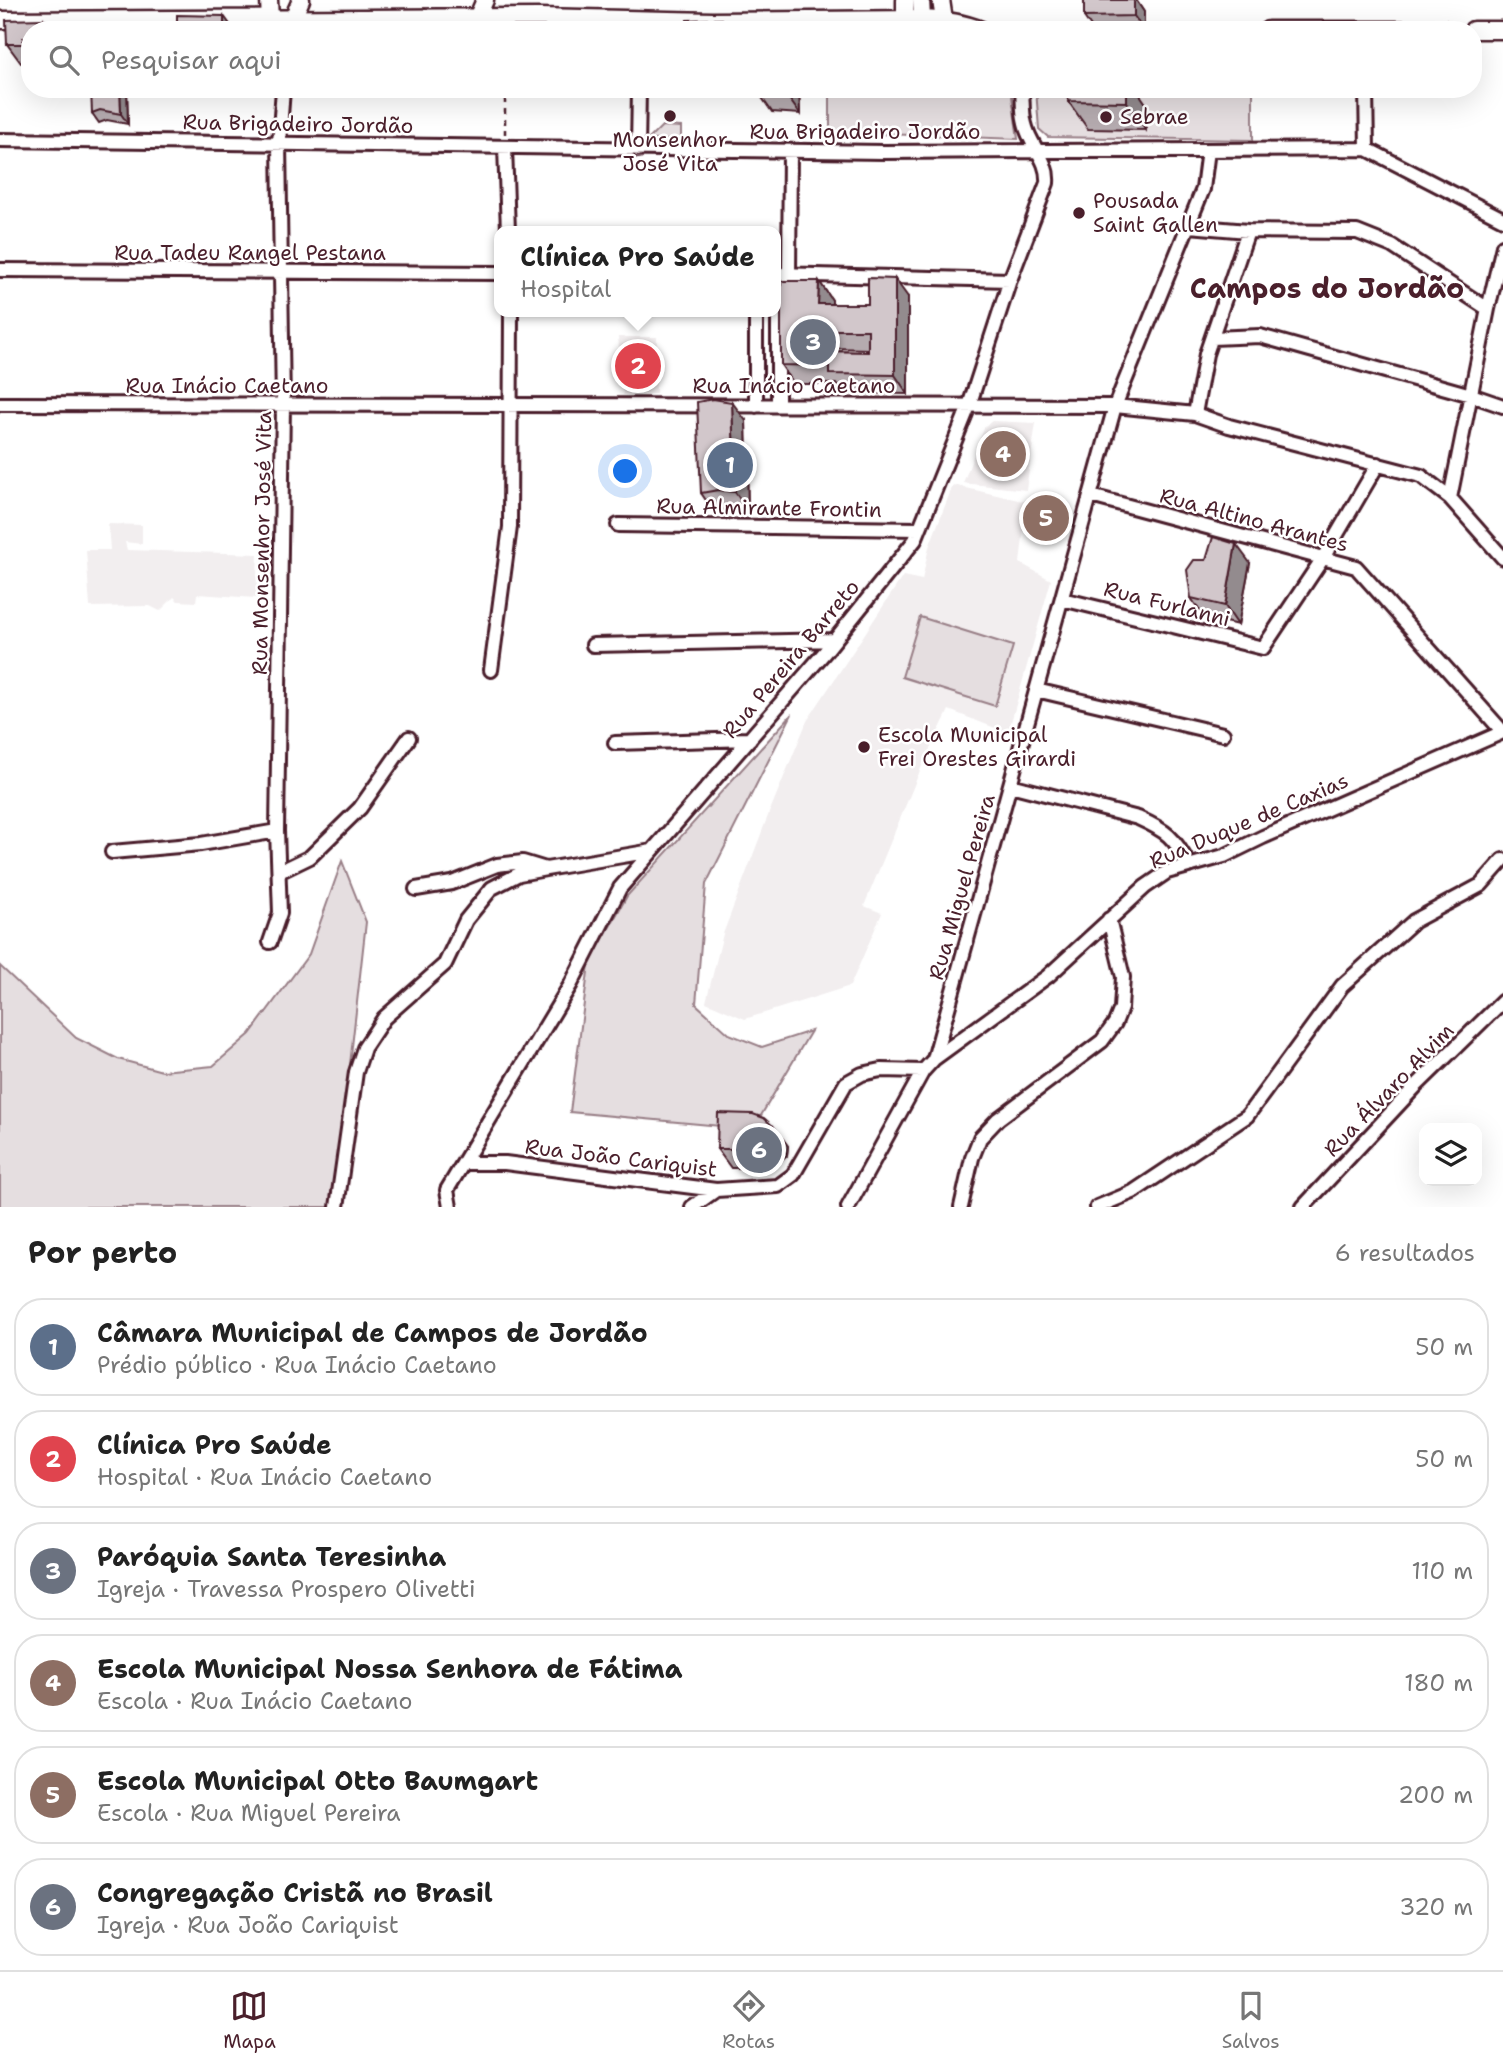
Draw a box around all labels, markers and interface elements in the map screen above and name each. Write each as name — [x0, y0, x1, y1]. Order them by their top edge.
search box — [21, 21, 1482, 98]
icon: search — [45, 41, 83, 79]
text: Pesquisar aqui — [101, 42, 282, 77]
place label: Sebrae — [1120, 103, 1189, 131]
street label: Rua Brigadeiro Jordão — [182, 108, 414, 140]
marker: Monsenhor José Vita — [662, 108, 678, 124]
marker: Sebrae — [1098, 109, 1114, 125]
street label: Rua Brigadeiro Jordão — [750, 118, 980, 146]
place label: Monsenhor José Vita — [612, 126, 728, 178]
place label: Pousada Saint Gallen — [1093, 187, 1218, 239]
marker: Pousada Saint Gallen — [1071, 205, 1087, 221]
popup — [494, 226, 781, 317]
street label: Rua Tadeu Rangel Pestana — [114, 239, 386, 267]
text: Clínica Pro Saúde — [520, 239, 755, 274]
district label: Campos do Jordão — [1190, 269, 1464, 307]
text: Hospital — [520, 274, 611, 304]
pin: 3 — [790, 316, 836, 368]
pin: 2 — [615, 340, 661, 392]
street label: Rua Inácio Caetano — [126, 372, 328, 400]
street label: Rua Inácio Caetano — [693, 372, 895, 400]
street label: Rua Monsenhor José Vita — [246, 411, 278, 675]
pin: 4 — [980, 428, 1026, 480]
pin: 1 — [707, 439, 753, 491]
your location — [608, 454, 642, 488]
street label: Rua Altino Arantes — [1157, 481, 1351, 559]
street label: Rua Almirante Frontin — [656, 492, 882, 524]
pin: 5 — [1023, 492, 1069, 544]
street label: Rua Pereira Barreto — [716, 574, 866, 744]
street label: Rua Furlanni — [1101, 575, 1233, 633]
place label: Escola Municipal Frei Orestes Girardi — [878, 721, 1076, 773]
marker: Escola Municipal Frei Orestes Girardi — [856, 739, 872, 755]
street label: Rua Duque de Caxias — [1145, 766, 1353, 876]
street label: Rua Miguel Pereira — [922, 791, 1002, 983]
street label: Rua Álvaro Alvim — [1317, 1016, 1460, 1163]
map controls — [1419, 1123, 1482, 1186]
button: layers — [1419, 1123, 1482, 1186]
pin: 6 — [736, 1124, 782, 1176]
street label: Rua João Cariquist — [523, 1132, 719, 1184]
text: Por perto — [28, 1232, 177, 1273]
text: 6 resultados — [1335, 1238, 1475, 1268]
text: Câmara Municipal de Campos de Jordão — [97, 1315, 648, 1350]
text: 1 — [48, 1332, 58, 1362]
text: 50 m — [1415, 1332, 1473, 1362]
text: Prédio público · Rua Inácio Caetano — [97, 1350, 497, 1380]
text: Clínica Pro Saúde — [97, 1427, 332, 1462]
text: 2 — [45, 1444, 61, 1474]
text: 50 m — [1415, 1444, 1473, 1474]
text: Hospital · Rua Inácio Caetano — [97, 1462, 432, 1492]
text: Paróquia Santa Teresinha — [97, 1539, 446, 1574]
text: 3 — [45, 1556, 61, 1586]
text: 110 m — [1411, 1556, 1473, 1586]
text: Igreja · Travessa Prospero Olivetti — [97, 1574, 475, 1604]
text: Escola Municipal Nossa Senhora de Fátima — [97, 1651, 683, 1686]
text: 4 — [45, 1668, 61, 1698]
text: 180 m — [1404, 1668, 1473, 1698]
text: Escola · Rua Inácio Caetano — [97, 1686, 412, 1716]
text: Escola Municipal Otto Baumgart — [97, 1763, 538, 1798]
text: 5 — [46, 1780, 60, 1810]
text: 200 m — [1398, 1780, 1473, 1810]
text: Escola · Rua Miguel Pereira — [97, 1798, 401, 1828]
text: Congregação Cristã no Brasil — [97, 1875, 493, 1910]
text: 6 — [45, 1892, 61, 1922]
text: 320 m — [1399, 1892, 1473, 1922]
text: Igreja · Rua João Cariquist — [97, 1910, 399, 1940]
tab: Mapa — [223, 1987, 276, 2054]
tab: Rotas — [722, 1987, 775, 2054]
tab: Salvos — [1222, 1987, 1280, 2054]

